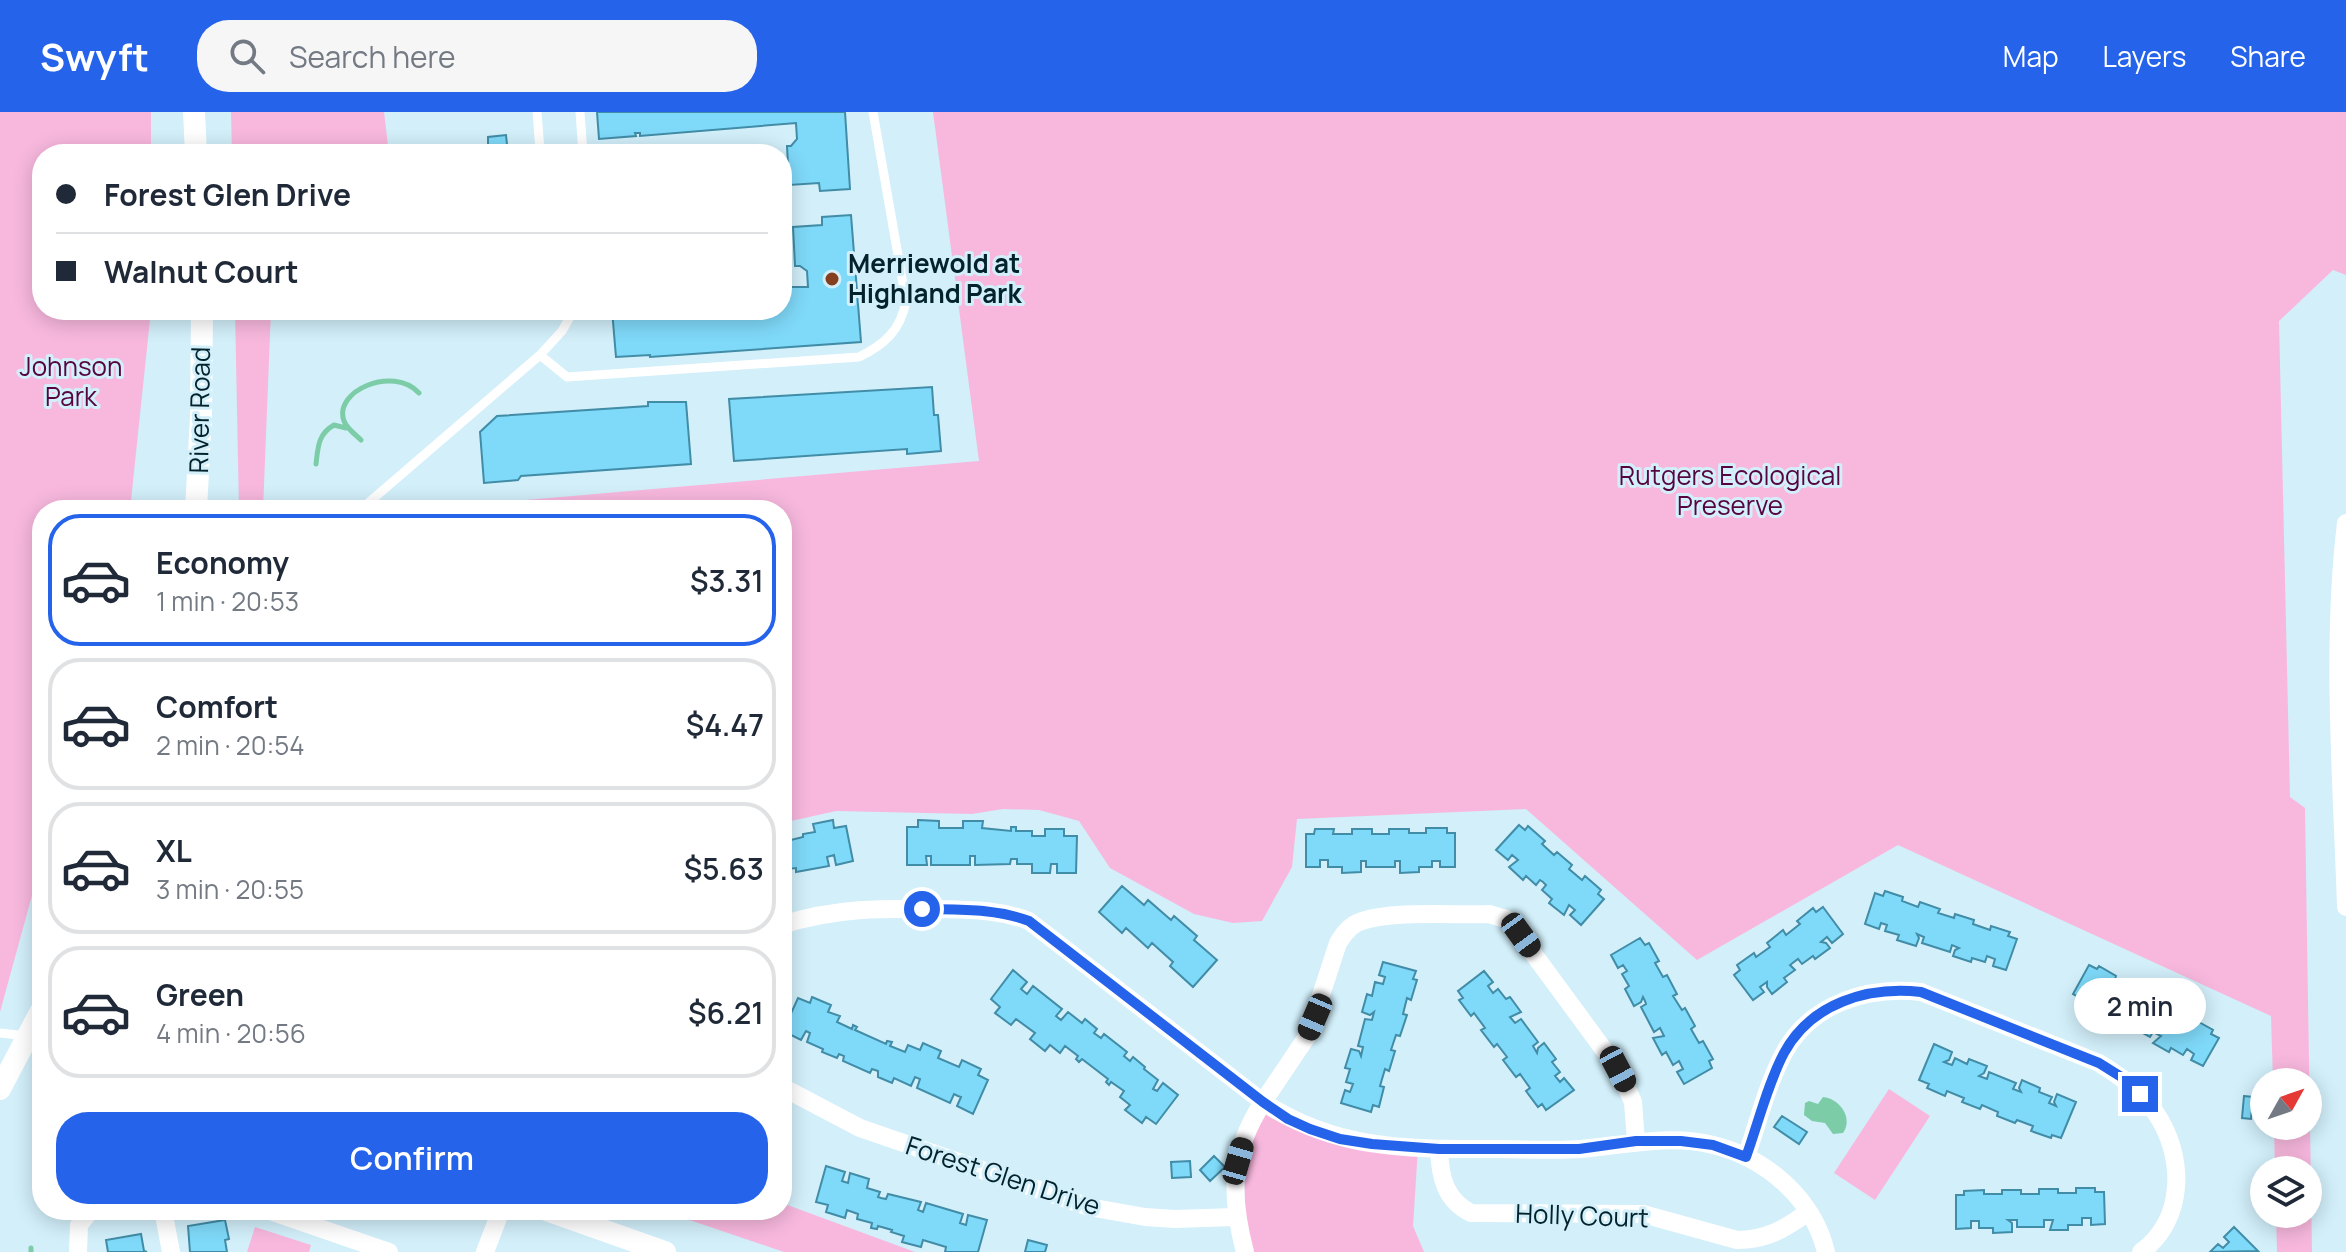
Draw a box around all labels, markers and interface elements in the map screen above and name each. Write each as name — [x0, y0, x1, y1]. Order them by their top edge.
search box — [197, 20, 757, 92]
text: Swyft — [40, 30, 149, 82]
icon: search — [225, 34, 269, 78]
text: Search here — [289, 36, 456, 77]
text: Map — [2003, 37, 2059, 75]
text: Layers — [2103, 37, 2186, 75]
text: Share — [2230, 37, 2306, 75]
text: Forest Glen Drive — [104, 174, 351, 215]
place label: Merriewold at Highland Park — [848, 245, 1022, 311]
text: Walnut Court — [104, 251, 299, 292]
marker: Merriewold at Highland Park — [823, 270, 841, 288]
street label: River Road — [180, 346, 218, 474]
park label: Johnson Park — [20, 348, 122, 414]
park label: Rutgers Ecological Preserve — [1619, 457, 1841, 523]
text: Economy — [156, 542, 289, 583]
icon: car — [60, 544, 132, 616]
text: $3.31 — [690, 560, 764, 601]
text: 1 min · 20:53 — [156, 583, 299, 619]
text: Comfort — [156, 686, 278, 727]
icon: car — [60, 688, 132, 760]
text: $4.47 — [686, 704, 764, 745]
text: 2 min · 20:54 — [156, 727, 305, 763]
text: XL — [156, 830, 192, 871]
icon: car — [60, 832, 132, 904]
text: $5.63 — [684, 848, 764, 889]
text: 3 min · 20:55 — [156, 871, 304, 907]
route start — [904, 891, 940, 927]
car — [1497, 909, 1545, 961]
text: Green — [156, 974, 244, 1015]
icon: car — [60, 976, 132, 1048]
callout: 2 min — [2074, 978, 2206, 1034]
text: 2 min — [2107, 988, 2173, 1024]
car — [1295, 990, 1335, 1044]
text: $6.21 — [688, 992, 764, 1033]
text: 4 min · 20:56 — [156, 1015, 306, 1051]
car — [1596, 1042, 1640, 1096]
north arrow — [2250, 1068, 2322, 1140]
map controls — [2250, 1068, 2322, 1228]
route end — [2122, 1076, 2158, 1112]
button: Confirm — [56, 1112, 768, 1204]
street label: Forest Glen Drive — [902, 1127, 1105, 1223]
car — [1220, 1135, 1256, 1187]
button: layers — [2250, 1156, 2322, 1228]
street label: Holly Court — [1515, 1195, 1649, 1235]

